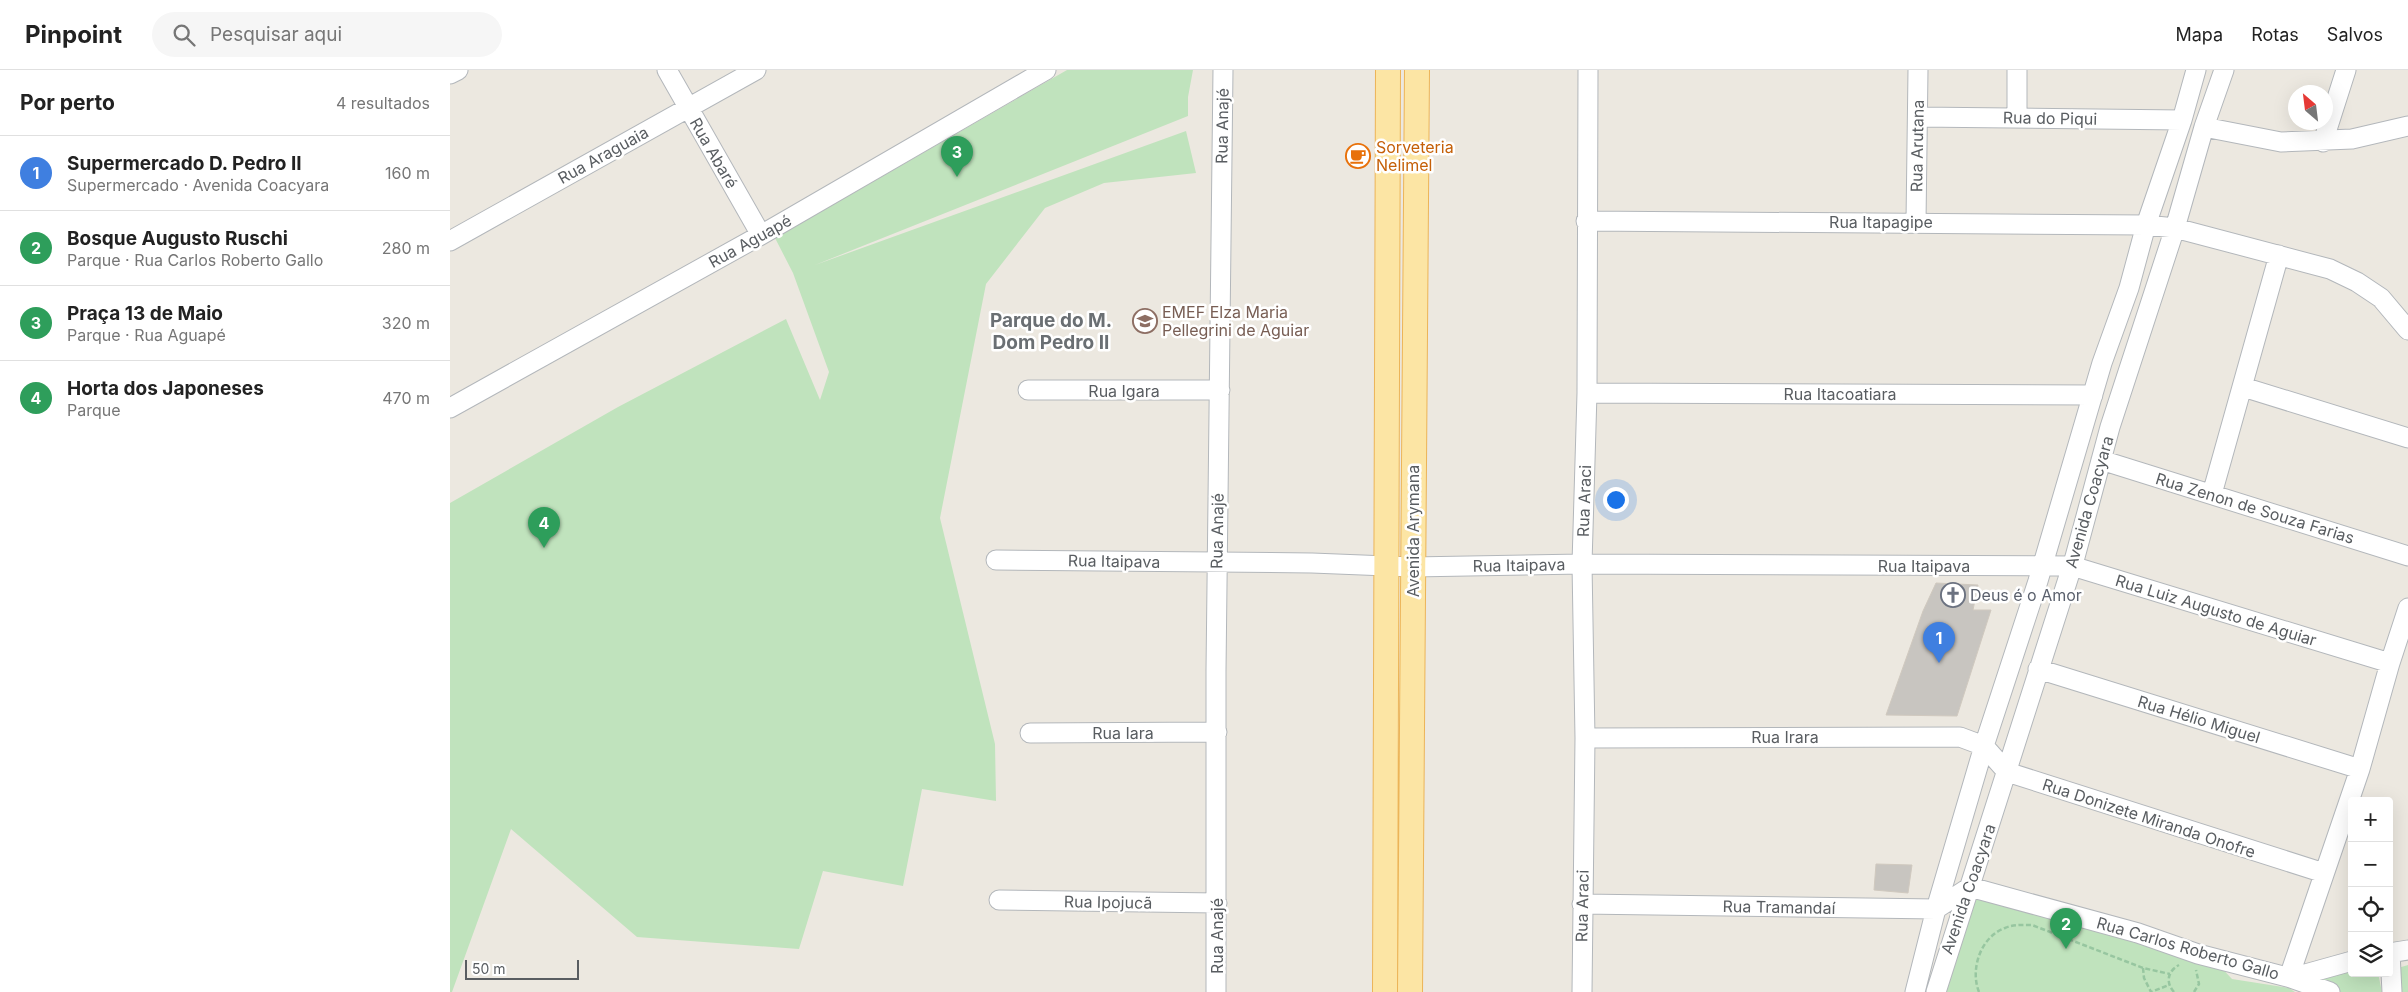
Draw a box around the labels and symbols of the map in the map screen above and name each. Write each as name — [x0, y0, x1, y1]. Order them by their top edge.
north arrow — [2288, 85, 2333, 130]
street label: Rua Anajé — [1211, 88, 1233, 164]
street label: Rua Arutana — [1906, 100, 1928, 192]
street label: Rua do Piqui — [2003, 107, 2097, 129]
street label: Rua Abaré — [686, 114, 742, 192]
street label: Rua Araguaia — [554, 122, 652, 188]
pin: 3 — [941, 136, 973, 177]
place label: Sorveteria Nelimel — [1376, 137, 1454, 175]
cafe icon: Sorveteria Nelimel — [1345, 143, 1371, 169]
street label: Rua Aguapé — [705, 210, 795, 272]
street label: Rua Itapagipe — [1829, 212, 1933, 232]
place label: EMEF Elza Maria Pellegrini de Aguiar — [1162, 302, 1309, 340]
school or university icon: EMEF Elza Maria Pellegrini de Aguiar — [1132, 308, 1158, 334]
district label: Parque do M. Dom Pedro II — [990, 309, 1112, 354]
street label: Rua Igara — [1088, 381, 1160, 401]
street label: Rua Itacoatiara — [1783, 384, 1897, 404]
street label: Avenida Coacyara — [2061, 434, 2117, 570]
street label: Avenida Arymana — [1403, 465, 1423, 597]
street label: Rua Araci — [1573, 465, 1595, 537]
street label: Rua Zenon de Souza Farias — [2153, 468, 2357, 548]
your location — [1603, 487, 1629, 513]
street label: Rua Anajé — [1206, 493, 1228, 569]
pin: 4 — [528, 507, 560, 548]
street label: Rua Itaipava — [1068, 550, 1160, 572]
street label: Rua Itaipava — [1473, 554, 1565, 576]
street label: Rua Itaipava — [1878, 556, 1970, 576]
street label: Rua Luiz Augusto de Aguiar — [2113, 570, 2319, 650]
church icon: Deus é o Amor — [1940, 582, 1966, 608]
place label: Deus é o Amor — [1970, 585, 2082, 605]
pin: 1 — [1923, 622, 1955, 663]
street label: Rua Hélio Miguel — [2135, 691, 2263, 747]
street label: Rua Iara — [1092, 723, 1154, 743]
street label: Rua Irara — [1751, 727, 1819, 747]
street label: Rua Donizete Miranda Onofre — [2040, 774, 2258, 862]
street label: Avenida Coacyara — [1936, 821, 2000, 957]
street label: Rua Araci — [1571, 870, 1593, 942]
street label: Rua Ipojucã — [1064, 891, 1152, 913]
street label: Rua Tramandaí — [1722, 896, 1836, 918]
street label: Rua Anajé — [1207, 898, 1227, 974]
pin: 2 — [2050, 908, 2082, 949]
street label: Rua Carlos Roberto Gallo — [2094, 912, 2282, 984]
scale bar — [465, 957, 579, 980]

